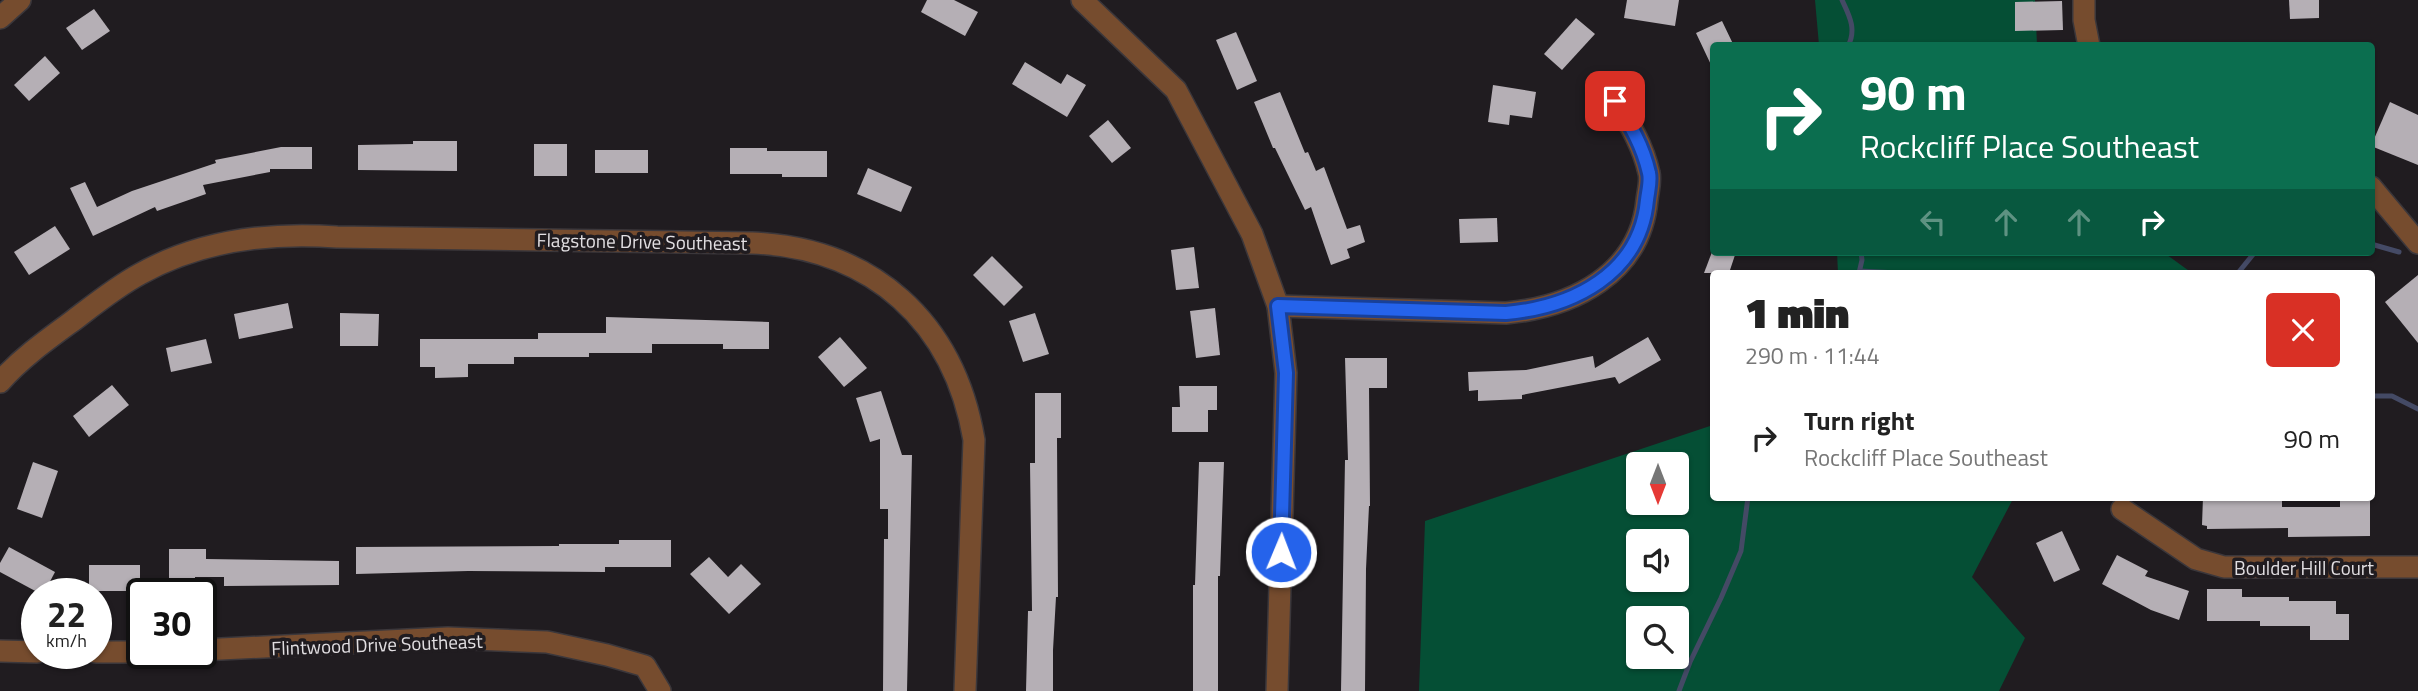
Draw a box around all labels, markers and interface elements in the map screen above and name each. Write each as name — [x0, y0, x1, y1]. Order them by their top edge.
text: 90 m — [1860, 54, 1967, 129]
icon: right — [1745, 70, 1836, 161]
pin — [1585, 71, 1645, 131]
icon: arrive — [1596, 82, 1634, 120]
text: Rockcliff Place Southeast — [1860, 122, 2199, 170]
icon: left — [1914, 203, 1952, 241]
icon: ahead — [1987, 203, 2025, 241]
icon: ahead — [2060, 203, 2098, 241]
icon: right — [2133, 203, 2171, 241]
street label: Flagstone Drive Southeast — [536, 225, 748, 257]
text: 1 min — [1745, 280, 1849, 344]
button: close — [2266, 293, 2340, 367]
text: 290 m · 11:44 — [1745, 338, 1880, 373]
text: Turn right — [1804, 401, 1915, 440]
icon: right — [1745, 419, 1783, 457]
text: 90 m — [2283, 419, 2340, 458]
text: Rockcliff Place Southeast — [1804, 440, 2048, 475]
north arrow — [1626, 452, 1689, 514]
map controls — [1626, 452, 1689, 669]
position arrow — [1244, 515, 1318, 589]
button: sound — [1626, 529, 1689, 592]
street label: Boulder Hill Court — [2234, 553, 2374, 582]
speed limit sign: 30 — [126, 578, 217, 669]
text: 22 — [47, 587, 86, 641]
button: search — [1626, 606, 1689, 669]
street label: Flintwood Drive Southeast — [271, 626, 484, 662]
text: km/h — [46, 627, 87, 654]

